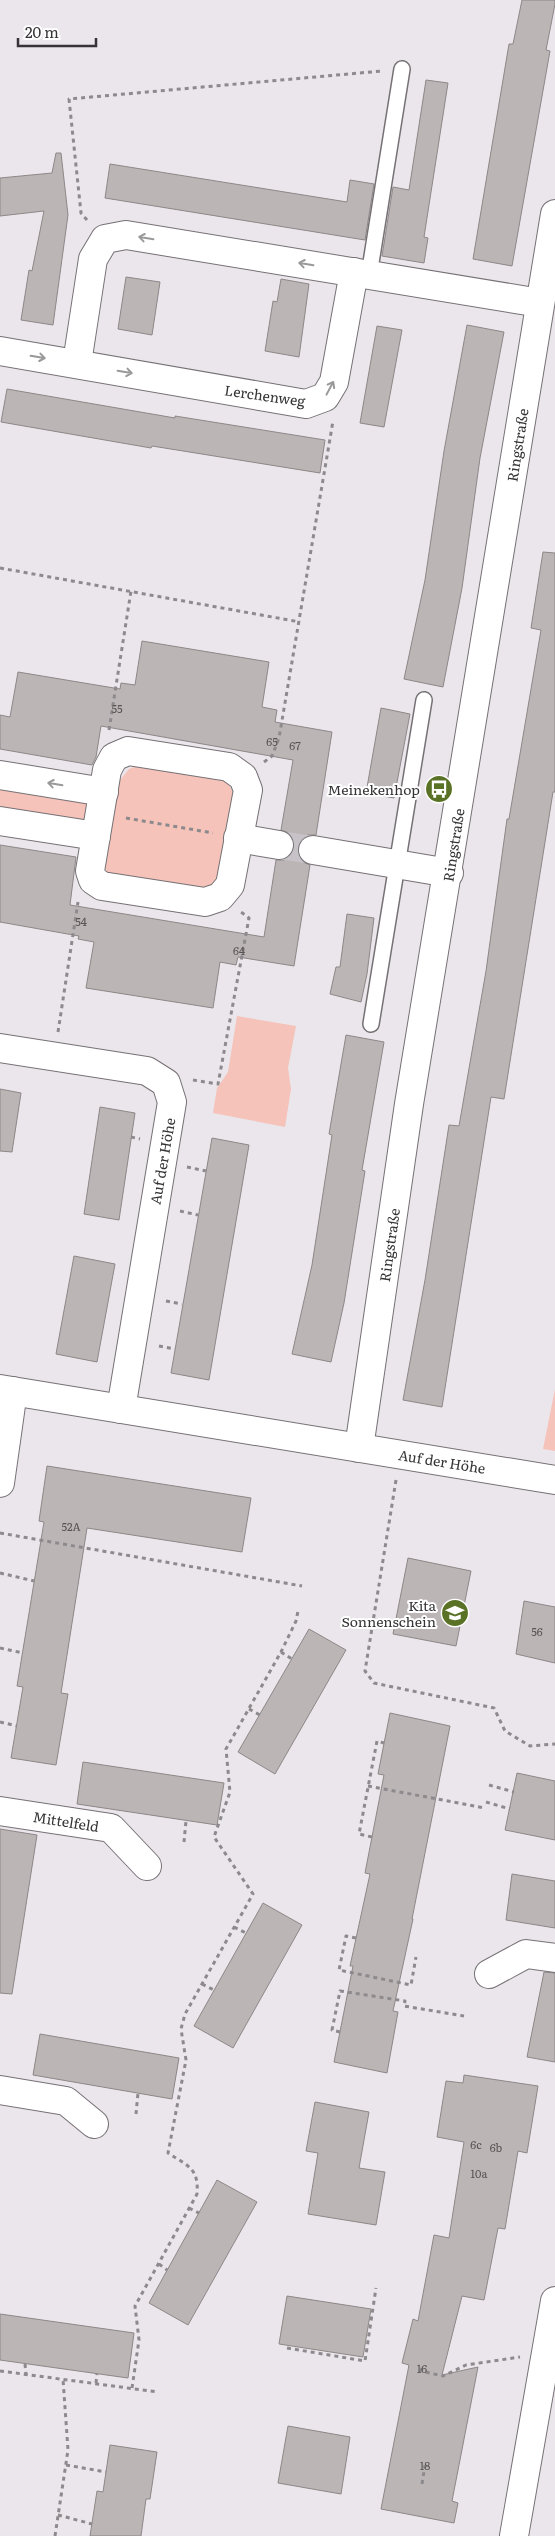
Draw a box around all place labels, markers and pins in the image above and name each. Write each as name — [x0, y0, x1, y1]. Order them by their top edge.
bus stop icon: Meinekenhop — [424, 774, 454, 804]
place label: Meinekenhop — [327, 779, 420, 799]
place label: Kita Sonnenschein — [341, 1595, 436, 1631]
school or university icon: Kita Sonnenschein — [440, 1598, 470, 1628]

